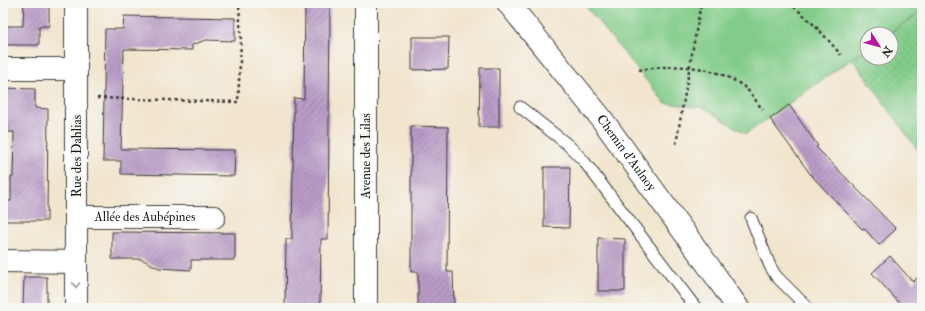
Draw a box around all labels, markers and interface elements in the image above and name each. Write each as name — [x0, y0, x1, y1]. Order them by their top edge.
north arrow — [859, 26, 899, 66]
text: N — [878, 43, 895, 60]
street label: Chemin d'Aulnoy — [593, 111, 660, 195]
street label: Avenue des Lilas — [358, 113, 374, 200]
street label: Rue des Dahlias — [69, 114, 85, 197]
street label: Allée des Aubépines — [94, 209, 196, 226]
one-way arrow — [72, 282, 80, 288]

